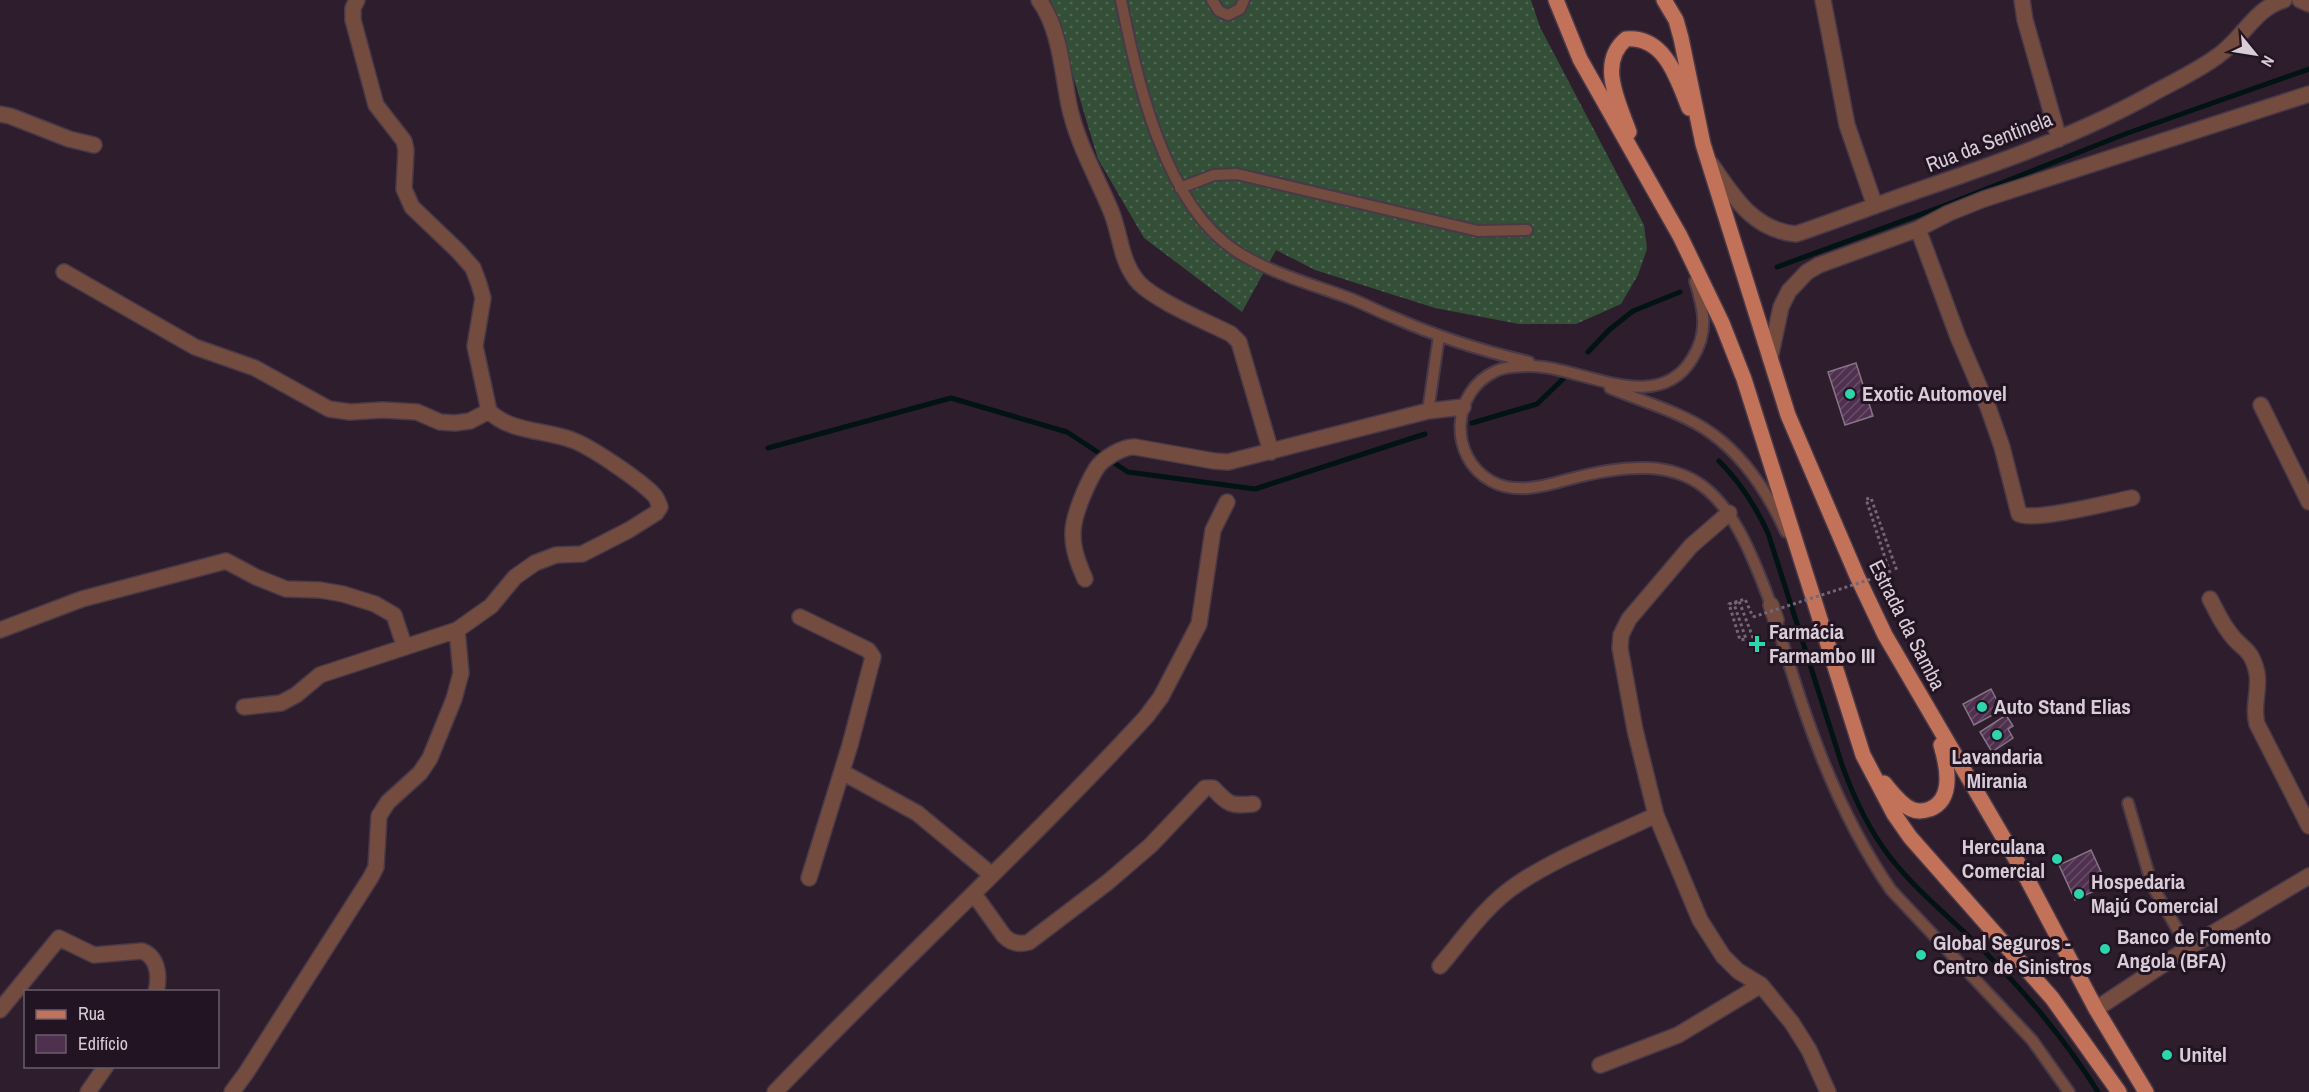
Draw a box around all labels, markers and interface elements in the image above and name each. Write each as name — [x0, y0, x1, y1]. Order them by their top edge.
north arrow — [2225, 24, 2285, 84]
text: N — [2256, 52, 2280, 71]
street label: Rua da Sentinela — [1922, 104, 2057, 179]
place label: Exotic Automovel — [1862, 379, 2007, 408]
marker: Exotic Automovel — [1843, 387, 1857, 401]
street label: Estrada da Samba — [1862, 555, 1953, 695]
place label: Farmácia Farmambo III — [1769, 617, 1875, 670]
marker: Farmácia Farmambo III — [1750, 637, 1764, 651]
place label: Auto Stand Elias — [1994, 692, 2131, 721]
marker: Auto Stand Elias — [1975, 700, 1989, 714]
marker: Lavandaria Mirania — [1990, 728, 2004, 742]
place label: Lavandaria Mirania — [1952, 742, 2043, 795]
place label: Herculana Comercial — [1962, 832, 2045, 885]
marker: Herculana Comercial — [2050, 852, 2064, 866]
place label: Hospedaria Majú Comercial — [2091, 867, 2218, 920]
marker: Hospedaria Majú Comercial — [2072, 887, 2086, 901]
place label: Banco de Fomento Angola (BFA) — [2117, 922, 2271, 975]
place label: Global Seguros - Centro de Sinistros — [1933, 928, 2092, 981]
marker: Banco de Fomento Angola (BFA) — [2098, 942, 2112, 956]
marker: Global Seguros - Centro de Sinistros — [1914, 948, 1928, 962]
legend — [24, 990, 219, 1068]
text: Rua — [78, 1001, 105, 1026]
text: Edifício — [78, 1031, 128, 1056]
place label: Unitel — [2179, 1040, 2227, 1069]
marker: Unitel — [2160, 1048, 2174, 1062]

